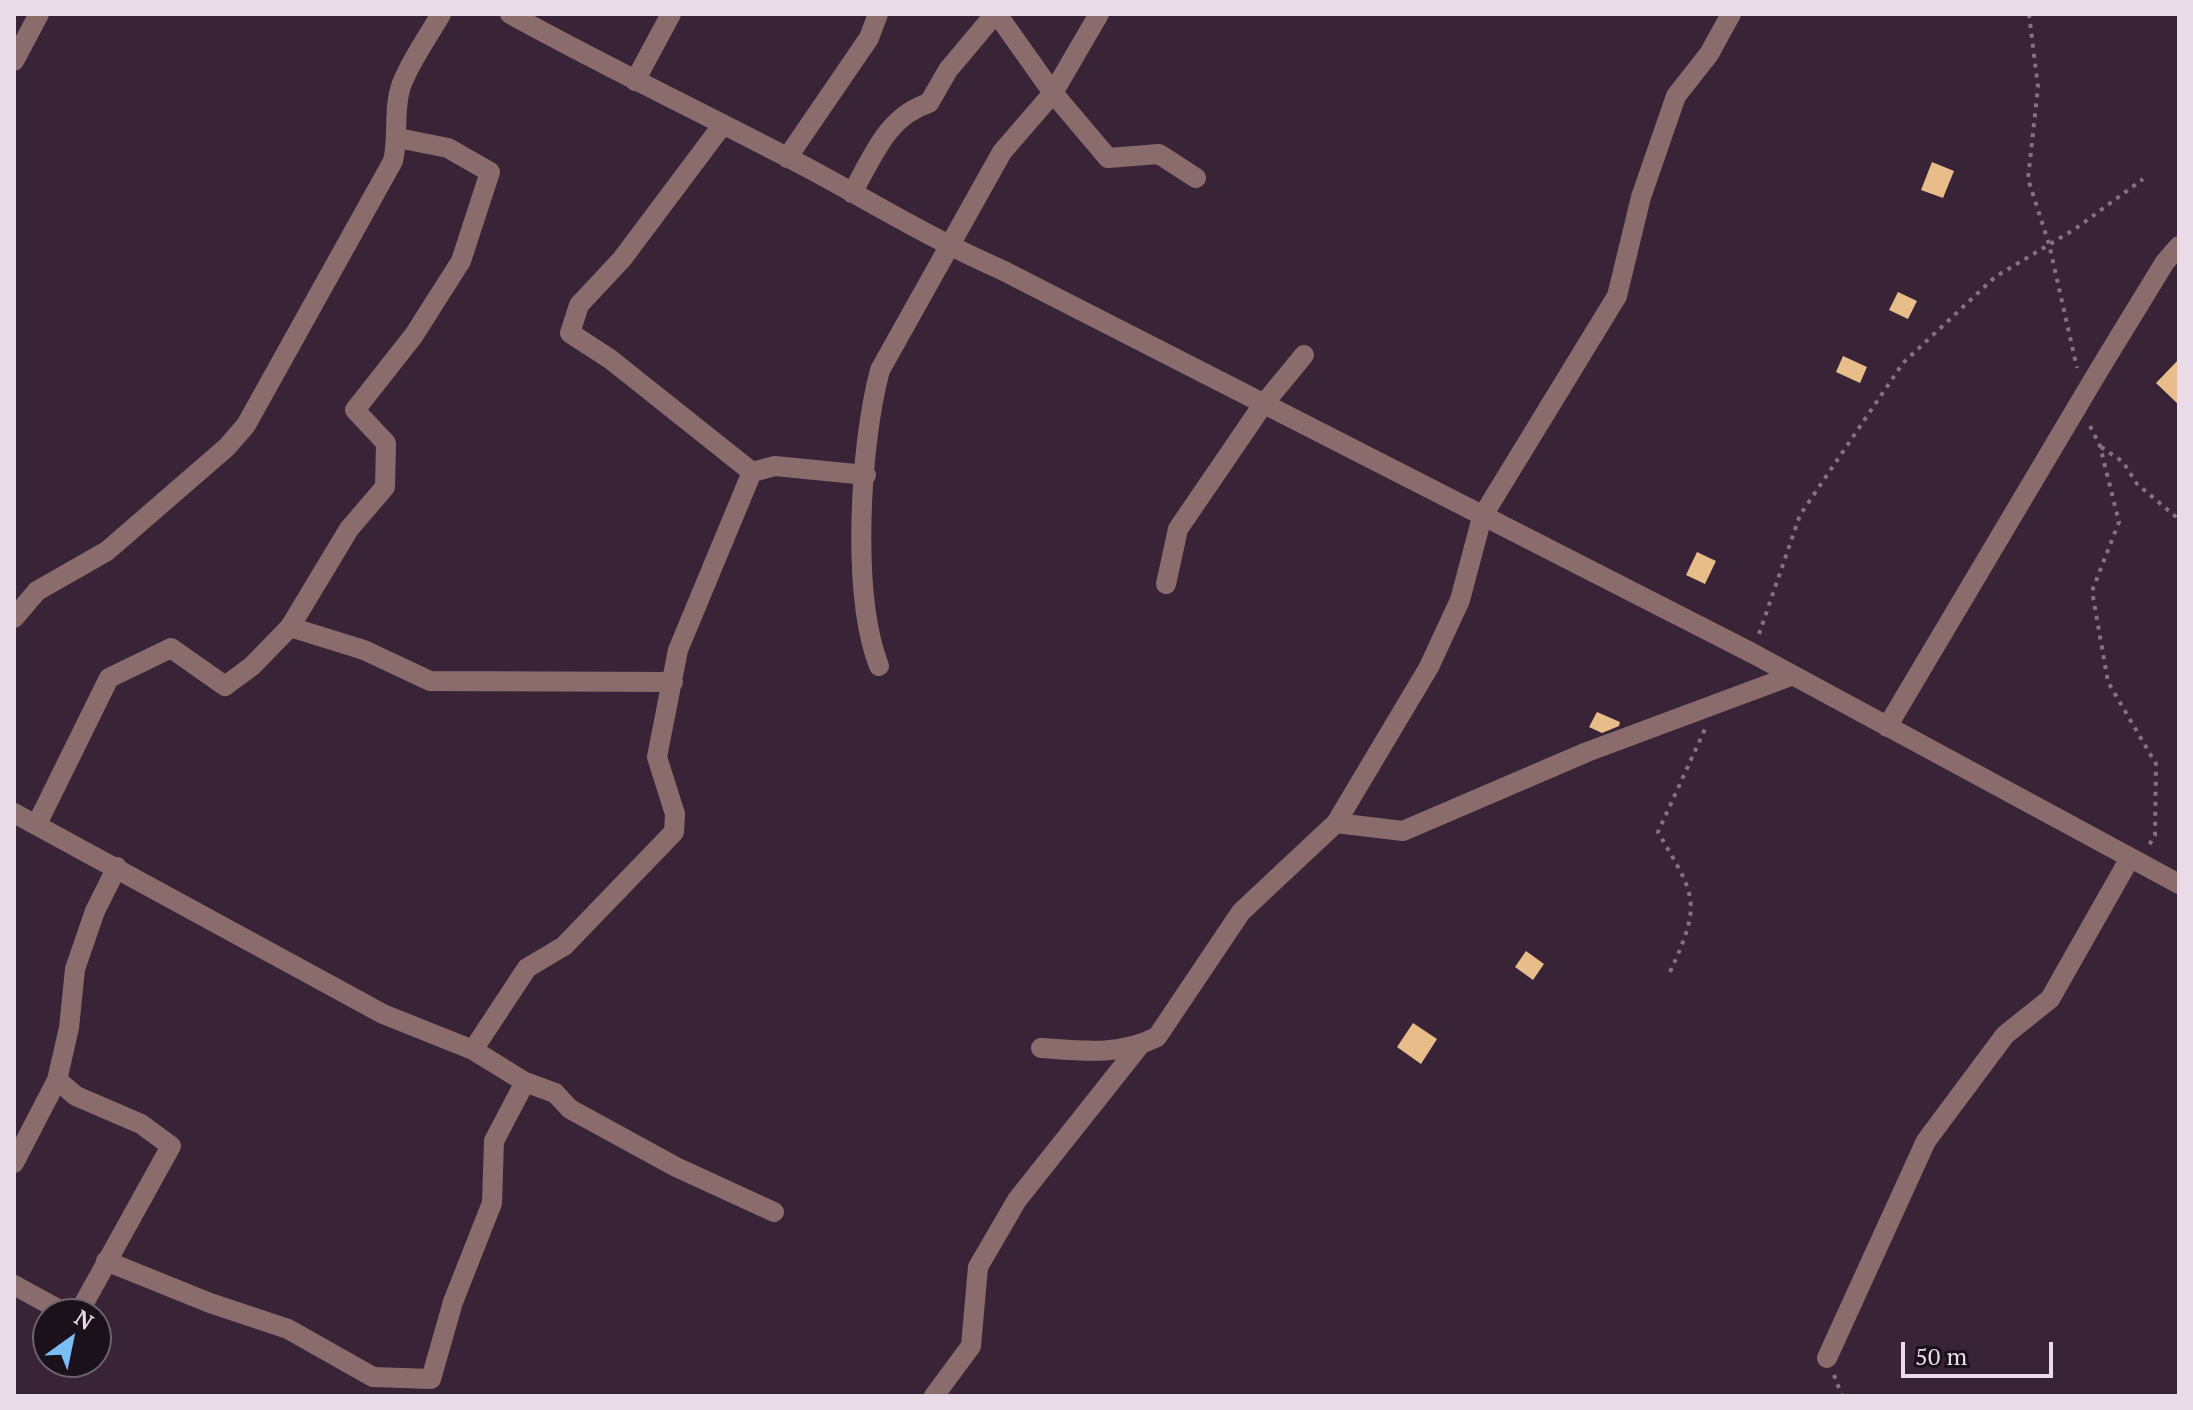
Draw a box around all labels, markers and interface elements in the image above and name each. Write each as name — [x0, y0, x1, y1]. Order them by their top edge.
north arrow — [32, 1298, 112, 1378]
text: N — [69, 1302, 99, 1336]
scale bar — [1905, 1326, 2057, 1376]
text: 50 m — [1915, 1340, 1967, 1372]

